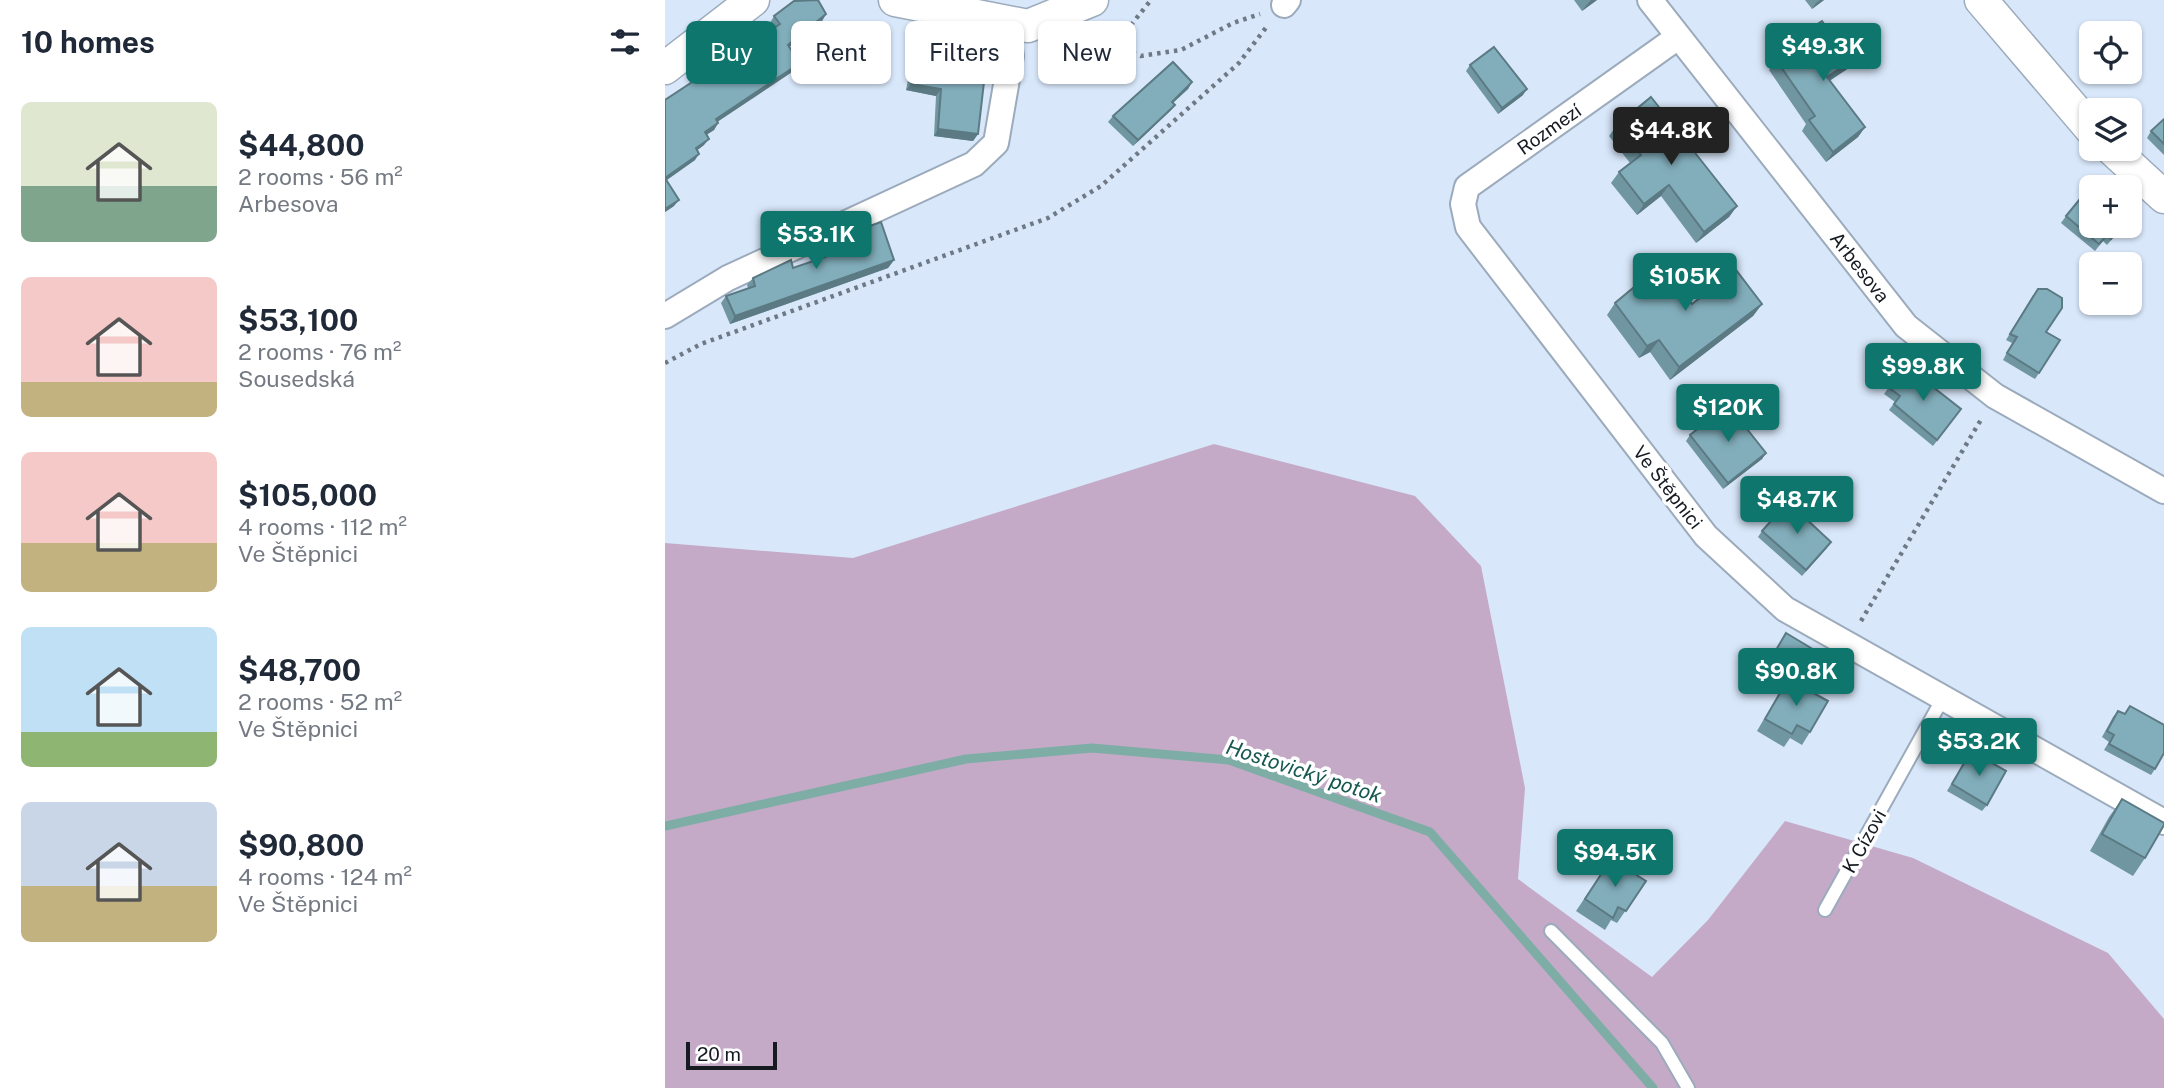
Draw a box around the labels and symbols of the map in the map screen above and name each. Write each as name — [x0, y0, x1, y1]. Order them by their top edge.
pin: $49.3K — [1766, 24, 1880, 83]
street label: Rozmezí — [1513, 99, 1585, 159]
pin: $44.8K — [1614, 108, 1728, 167]
pin: $53.1K — [759, 212, 873, 271]
street label: Arbesova — [1826, 228, 1894, 306]
pin: $105K — [1636, 254, 1734, 313]
pin: $99.8K — [1866, 344, 1980, 403]
pin: $120K — [1679, 384, 1777, 444]
street label: Ve Štěpnici — [1629, 441, 1707, 533]
pin: $48.7K — [1740, 476, 1854, 536]
pin: $90.8K — [1739, 648, 1853, 708]
pin: $53.2K — [1922, 718, 2036, 778]
water label: Hostovický potok — [1223, 734, 1386, 808]
street label: K Cízovi — [1838, 805, 1890, 877]
pin: $94.5K — [1558, 830, 1672, 889]
scale bar — [686, 1039, 777, 1071]

